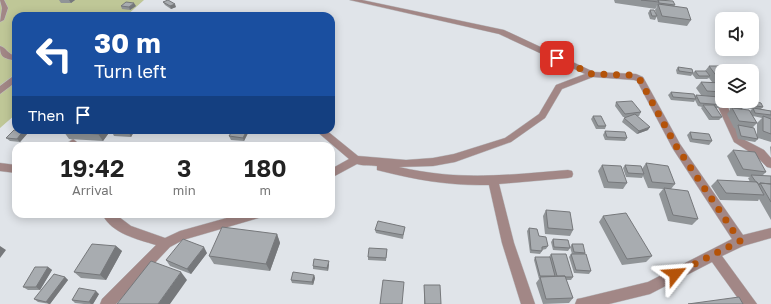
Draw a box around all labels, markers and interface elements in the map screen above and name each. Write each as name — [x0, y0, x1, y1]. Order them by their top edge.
map controls — [715, 12, 759, 108]
button: sound — [715, 12, 759, 56]
text: 30 m — [94, 26, 161, 59]
icon: left — [28, 28, 80, 80]
pin — [540, 41, 574, 75]
icon: arrive — [546, 47, 568, 69]
text: Turn left — [94, 60, 167, 82]
button: layers — [715, 64, 759, 108]
icon: arrive — [72, 104, 94, 126]
text: Then — [28, 106, 64, 124]
text: 19:42 — [60, 153, 124, 182]
text: 3 — [177, 153, 191, 182]
text: 180 — [244, 153, 287, 182]
text: Arrival — [72, 182, 113, 198]
text: min — [173, 182, 196, 198]
text: m — [260, 182, 271, 198]
position arrow — [654, 253, 696, 295]

